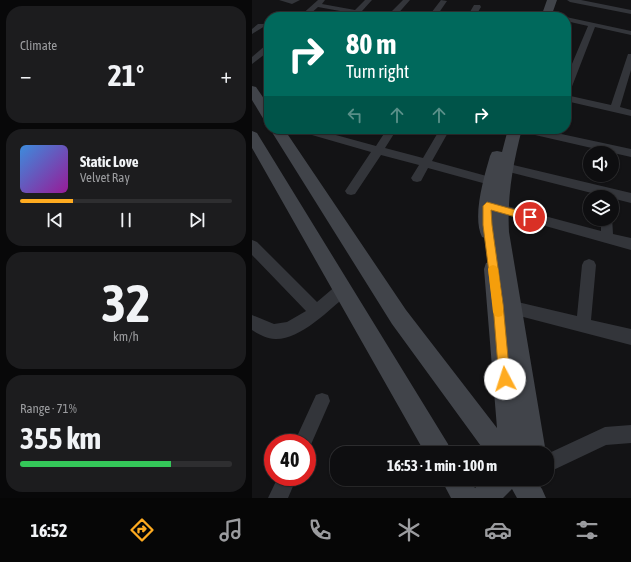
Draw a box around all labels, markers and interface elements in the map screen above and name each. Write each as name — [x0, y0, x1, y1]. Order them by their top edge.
icon: right — [280, 28, 332, 80]
text: 80 m — [346, 28, 396, 60]
text: Climate — [20, 38, 57, 53]
text: 21° — [108, 58, 144, 92]
text: Turn right — [346, 61, 409, 82]
text: − — [20, 62, 31, 88]
text: + — [221, 62, 232, 88]
icon: left — [344, 104, 366, 126]
icon: ahead — [386, 104, 408, 126]
icon: ahead — [428, 104, 450, 126]
icon: right — [470, 104, 492, 126]
map controls — [583, 146, 619, 226]
button: sound — [583, 146, 619, 182]
text: Static Love — [80, 153, 139, 170]
text: Velvet Ray — [80, 170, 130, 185]
button: layers — [583, 190, 619, 226]
pin — [513, 200, 547, 234]
icon: arrive — [519, 206, 541, 228]
icon: previous — [44, 209, 66, 231]
icon: pause — [115, 209, 137, 231]
icon: next — [186, 209, 208, 231]
text: 32 — [102, 273, 150, 333]
text: km/h — [113, 329, 139, 344]
position arrow — [484, 358, 526, 400]
text: Range · 71% — [20, 401, 77, 416]
text: 355 km — [20, 421, 101, 455]
speed limit sign: 40 — [264, 434, 316, 486]
text: 16:53 · 1 min · 100 m — [387, 457, 497, 474]
icon: directions — [128, 516, 156, 544]
icon: music — [217, 516, 245, 544]
icon: phone — [306, 516, 334, 544]
icon: climate — [395, 516, 423, 544]
icon: car — [484, 516, 512, 544]
icon: filters — [573, 516, 601, 544]
text: 16:52 — [30, 520, 67, 541]

